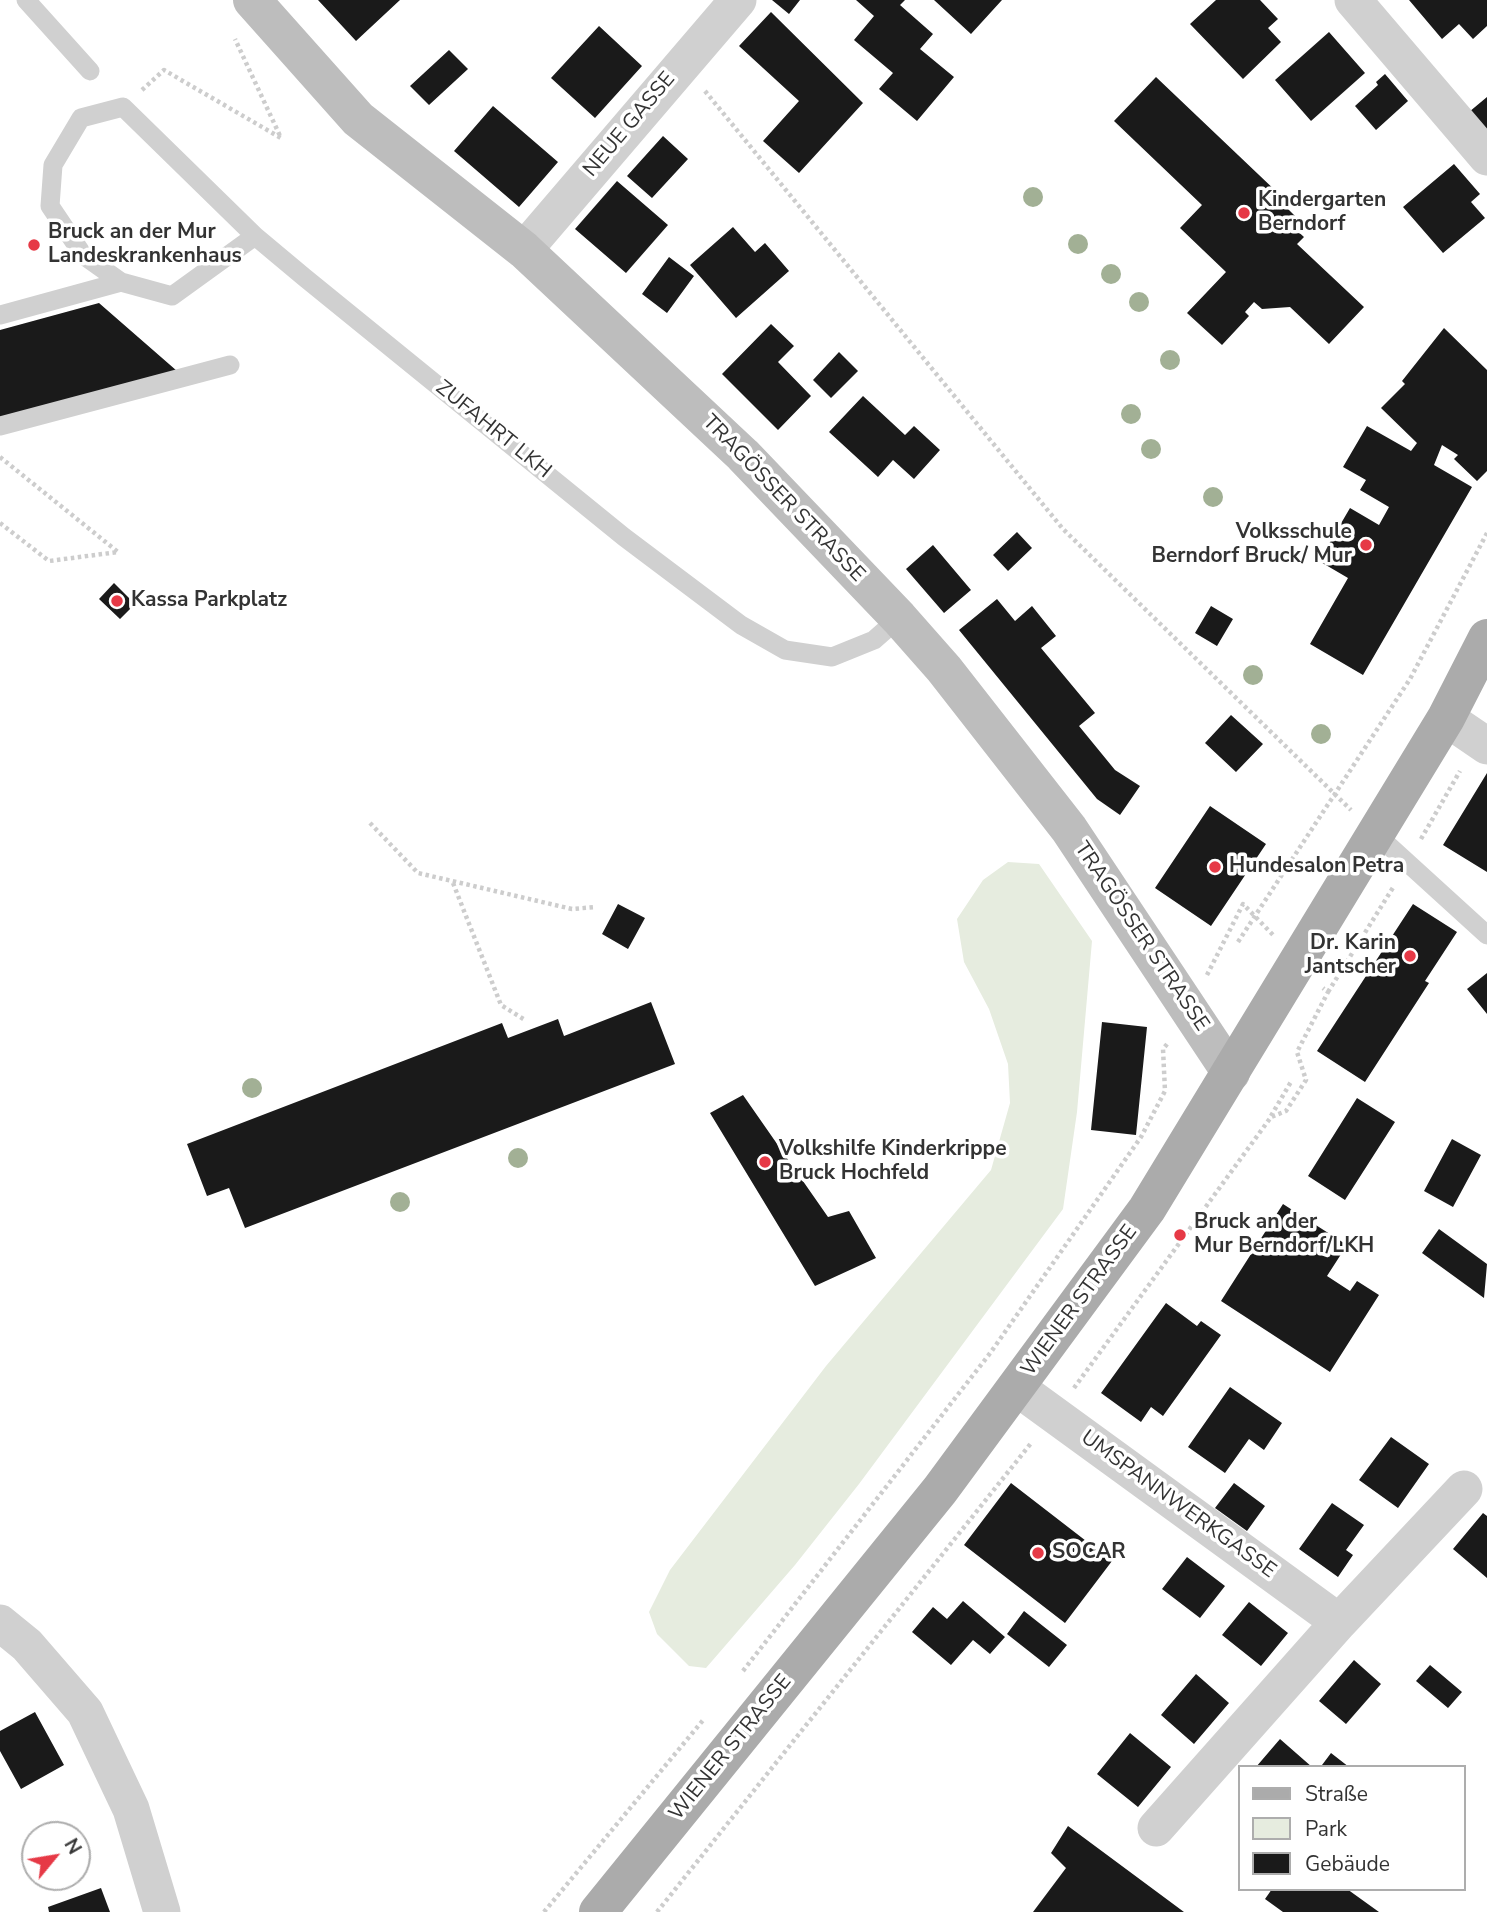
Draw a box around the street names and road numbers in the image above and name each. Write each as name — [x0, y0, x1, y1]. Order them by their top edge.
street label: NEUE GASSE — [579, 67, 681, 183]
street label: ZUFAHRT LKH — [430, 376, 556, 484]
street label: TRAGÖSSER STRASSE — [697, 410, 869, 588]
street label: TRAGÖSSER STRASSE — [1068, 838, 1214, 1036]
street label: WIENER STRASSE — [1017, 1221, 1143, 1381]
street label: UMSPANNWERKGASSE — [1076, 1426, 1280, 1584]
street label: WIENER STRASSE — [664, 1670, 798, 1826]

